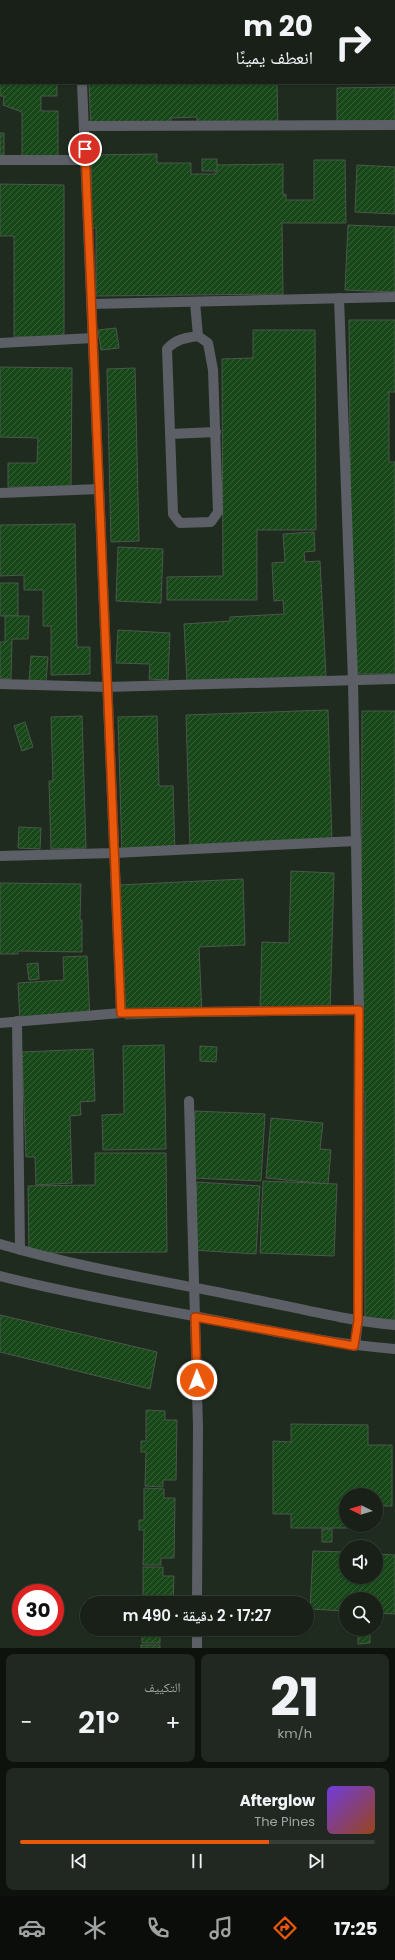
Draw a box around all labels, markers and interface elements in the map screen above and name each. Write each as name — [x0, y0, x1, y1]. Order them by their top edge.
text: 20 m — [243, 7, 313, 46]
icon: right — [327, 16, 379, 68]
text: انعطف يمينًا — [236, 45, 313, 70]
pin — [68, 132, 102, 166]
icon: arrive — [74, 138, 96, 160]
position arrow — [176, 1359, 218, 1401]
north arrow — [339, 1488, 383, 1532]
map controls — [339, 1488, 383, 1636]
button: sound — [339, 1540, 383, 1584]
speed limit sign: 30 — [12, 1584, 64, 1636]
button: search — [339, 1592, 383, 1636]
text: 17:27 · 2 دقيقة · 490 m — [123, 1605, 271, 1626]
text: 21 — [270, 1661, 319, 1734]
text: التكييف — [144, 1678, 181, 1697]
text: 21° — [78, 1701, 120, 1744]
text: − — [20, 1707, 32, 1738]
text: + — [165, 1707, 181, 1738]
text: km/h — [277, 1724, 312, 1743]
text: Afterglow — [240, 1790, 315, 1811]
text: The Pines — [254, 1812, 315, 1831]
icon: previous — [68, 1850, 90, 1872]
icon: pause — [186, 1850, 208, 1872]
icon: next — [305, 1850, 327, 1872]
icon: car — [18, 1914, 46, 1942]
icon: climate — [81, 1914, 109, 1942]
icon: phone — [144, 1914, 172, 1942]
icon: music — [207, 1914, 235, 1942]
icon: directions — [271, 1914, 299, 1942]
text: 17:25 — [334, 1916, 377, 1941]

